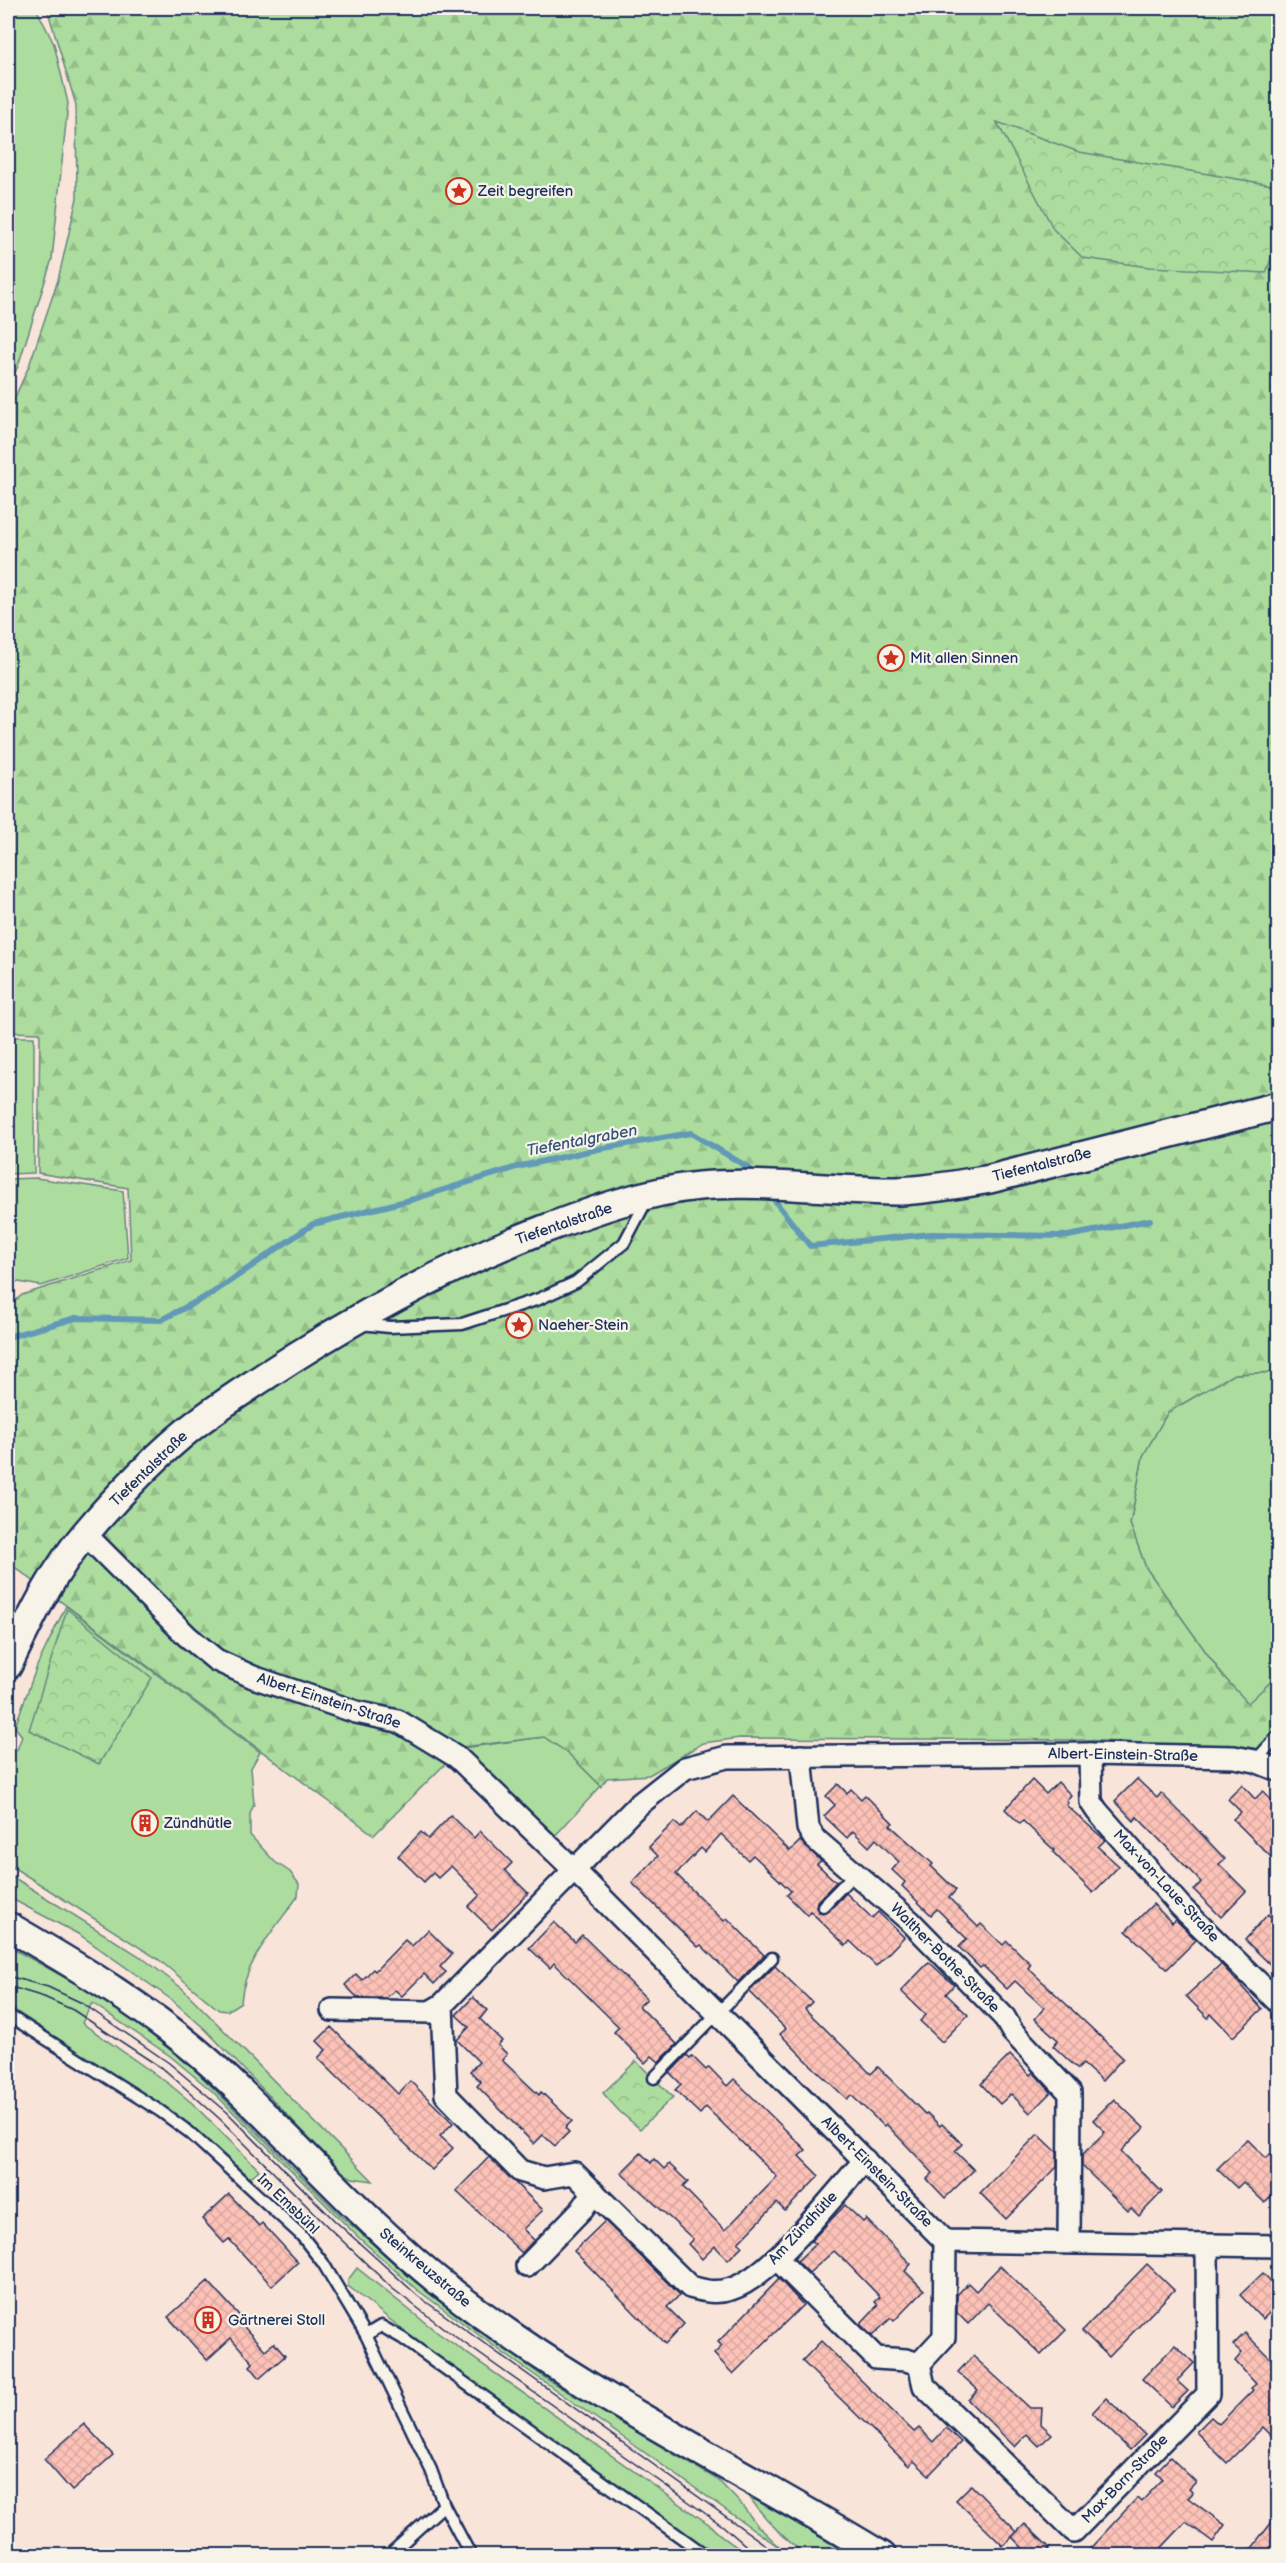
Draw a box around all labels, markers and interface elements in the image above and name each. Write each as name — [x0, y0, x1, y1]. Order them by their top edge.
place icon: Zeit begreifen — [444, 176, 474, 206]
place label: Zeit begreifen — [477, 182, 573, 201]
place icon: Mit allen Sinnen — [876, 643, 906, 673]
place label: Mit allen Sinnen — [910, 649, 1018, 668]
water label: Tiefentalgraben — [525, 1121, 639, 1161]
street label: Tiefentalstraße — [991, 1144, 1093, 1186]
street label: Tiefentalstraße — [513, 1199, 615, 1249]
place icon: Naeher-Stein — [504, 1310, 534, 1340]
place label: Naeher-Stein — [538, 1316, 628, 1335]
street label: Tiefentalstraße — [106, 1427, 192, 1511]
street label: Albert-Einstein-Straße — [255, 1669, 403, 1733]
street label: Albert-Einstein-Straße — [1048, 1744, 1198, 1766]
building icon: Zündhütle — [130, 1808, 160, 1838]
place label: Zündhütle — [163, 1814, 232, 1833]
street label: Max-von-Laue-Straße — [1109, 1826, 1223, 1946]
street label: Walther-Bothe-Straße — [886, 1899, 1004, 2017]
street label: Albert-Einstein-Straße — [817, 2112, 937, 2232]
street label: Im Emsbühl — [253, 2170, 323, 2238]
street label: Am Zündhütle — [764, 2187, 842, 2269]
street label: Steinkreuzstraße — [375, 2224, 475, 2312]
building icon: Gärtnerei Stoll — [193, 2305, 223, 2335]
place label: Gärtnerei Stoll — [228, 2311, 325, 2330]
street label: Max-Born-Straße — [1078, 2430, 1172, 2528]

